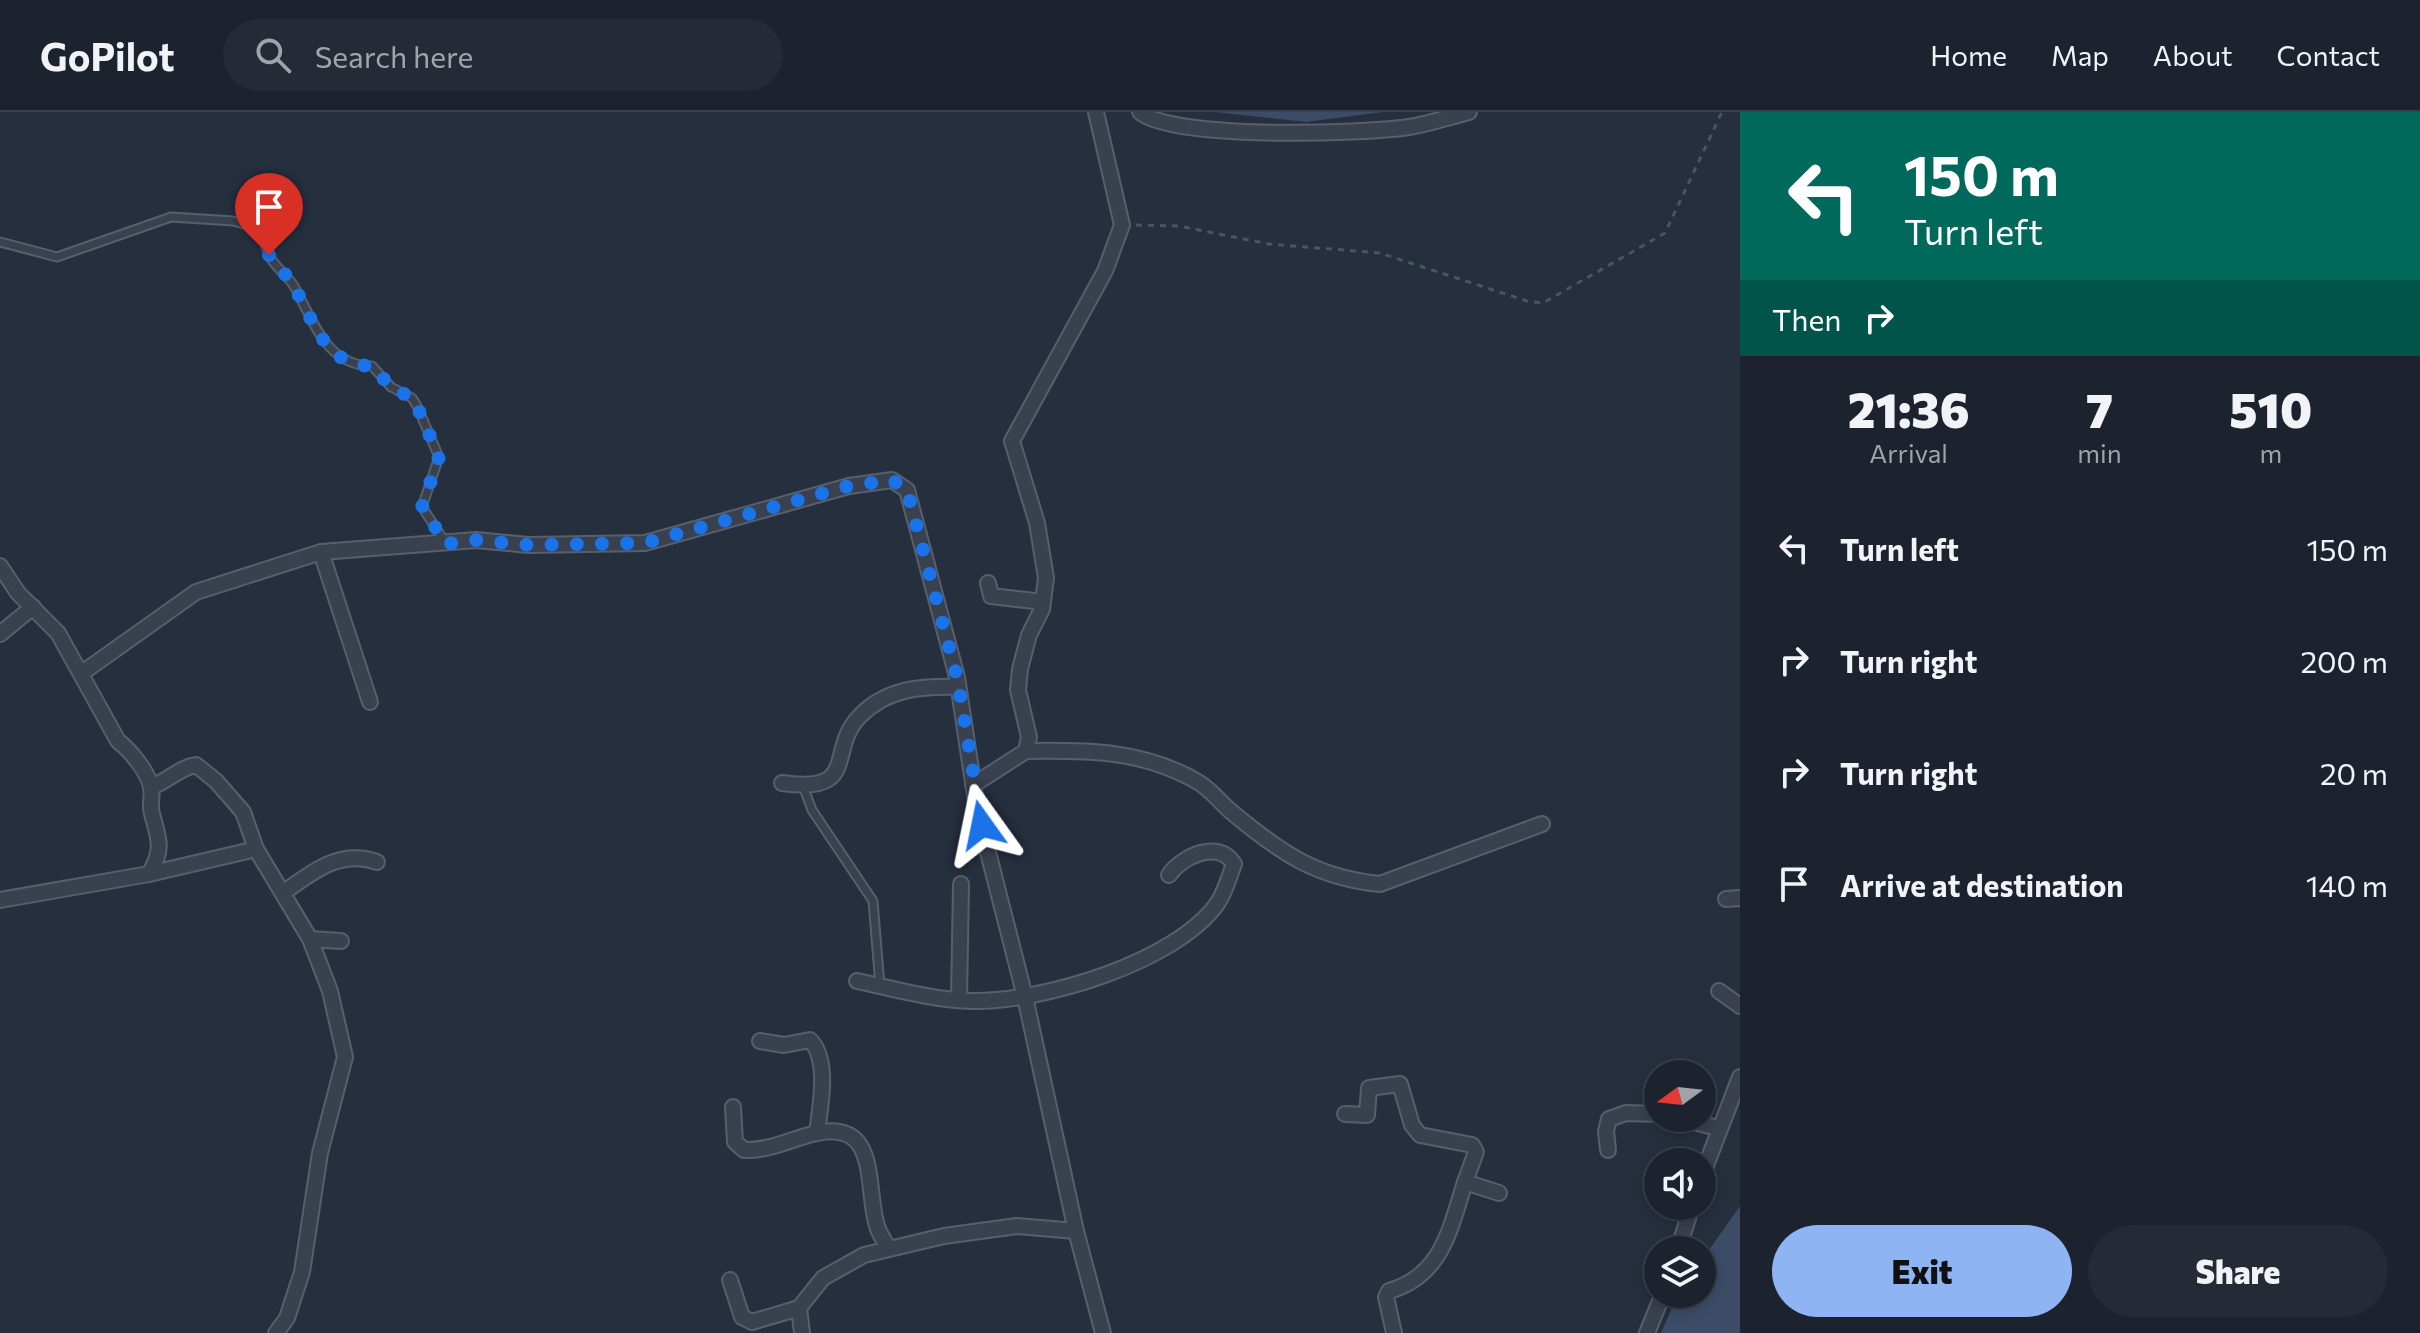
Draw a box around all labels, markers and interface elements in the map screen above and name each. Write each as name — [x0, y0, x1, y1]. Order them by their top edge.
search box — [223, 19, 783, 91]
text: GoPilot — [40, 32, 175, 79]
icon: search — [251, 33, 295, 77]
text: Search here — [315, 37, 473, 74]
text: Home — [1930, 38, 2007, 72]
text: Map — [2051, 38, 2109, 72]
text: About — [2153, 38, 2233, 72]
text: Contact — [2277, 38, 2380, 72]
text: 150 m — [1904, 139, 2059, 208]
icon: left — [1772, 144, 1876, 248]
pin — [235, 173, 303, 255]
icon: arrive — [247, 185, 291, 229]
text: Turn left — [1904, 208, 2043, 252]
icon: right — [1857, 296, 1901, 340]
text: Then — [1772, 300, 1841, 337]
text: 21:36 — [1848, 379, 1970, 438]
text: 7 — [2086, 379, 2113, 438]
text: 510 — [2229, 379, 2312, 438]
text: Arrival — [1869, 437, 1948, 468]
text: min — [2077, 437, 2122, 468]
text: m — [2259, 437, 2282, 468]
icon: left — [1772, 526, 1816, 570]
text: Turn left — [1840, 530, 1959, 567]
text: 150 m — [2306, 530, 2388, 567]
icon: right — [1772, 638, 1816, 682]
text: Turn right — [1840, 642, 1977, 679]
text: 200 m — [2300, 642, 2388, 679]
icon: right — [1772, 750, 1816, 794]
text: Turn right — [1840, 754, 1977, 791]
text: 20 m — [2320, 754, 2388, 791]
position arrow — [940, 783, 1024, 867]
icon: arrive — [1772, 862, 1816, 906]
text: Arrive at destination — [1840, 866, 2124, 903]
text: 140 m — [2306, 866, 2388, 903]
north arrow — [1644, 1060, 1716, 1132]
map controls — [1644, 1060, 1716, 1308]
button: sound — [1644, 1148, 1716, 1220]
button: Exit — [1772, 1225, 2072, 1317]
button: Share — [2088, 1225, 2388, 1317]
button: layers — [1644, 1236, 1716, 1308]

